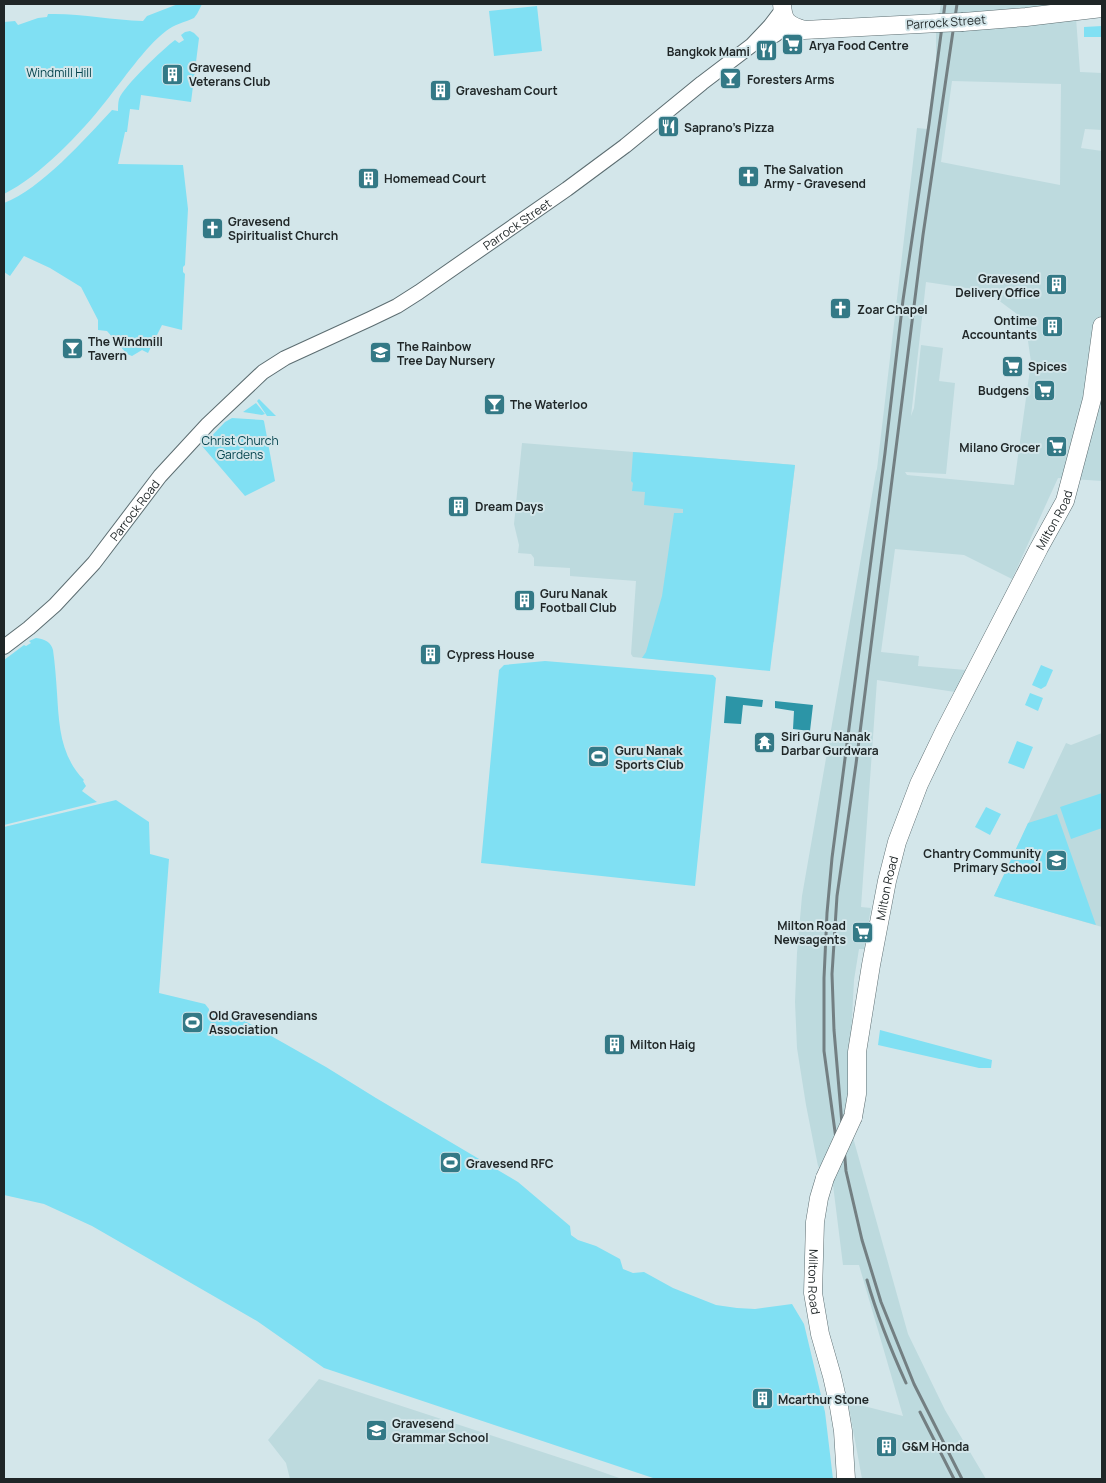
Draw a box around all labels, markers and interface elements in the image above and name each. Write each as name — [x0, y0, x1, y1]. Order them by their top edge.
street label: Parrock Street — [906, 11, 986, 33]
supermarket icon: Arya Food Centre — [781, 33, 805, 57]
place label: Arya Food Centre — [809, 37, 909, 54]
restaurant icon: Bangkok Mami — [754, 39, 778, 63]
place label: Bangkok Mami — [667, 43, 750, 60]
place label: Gravesend Veterans Club — [189, 59, 270, 90]
building icon: Gravesend Veterans Club — [161, 62, 185, 86]
park label: Windmill Hill — [26, 64, 92, 81]
bar icon: Foresters Arms — [719, 67, 743, 91]
place label: Foresters Arms — [747, 71, 835, 88]
building icon: Gravesham Court — [428, 78, 452, 102]
place label: Gravesham Court — [456, 82, 558, 99]
restaurant icon: Saprano's Pizza — [656, 115, 680, 139]
place label: Saprano's Pizza — [684, 119, 774, 136]
place label: The Salvation Army - Gravesend — [764, 161, 866, 192]
church icon: The Salvation Army - Gravesend — [736, 164, 760, 188]
building icon: Homemead Court — [356, 166, 380, 190]
place label: Homemead Court — [384, 170, 486, 187]
street label: Parrock Street — [479, 194, 555, 254]
place label: Gravesend Spiritualist Church — [228, 213, 338, 244]
church icon: Gravesend Spiritualist Church — [200, 216, 224, 240]
place label: Gravesend Delivery Office — [955, 270, 1040, 301]
building icon: Gravesend Delivery Office — [1044, 273, 1068, 297]
church icon: Zoar Chapel — [829, 297, 853, 321]
place label: Zoar Chapel — [857, 301, 928, 318]
place label: Ontime Accountants — [962, 312, 1037, 343]
building icon: Ontime Accountants — [1041, 315, 1065, 339]
place label: The Windmill Tavern — [88, 333, 163, 364]
bar icon: The Windmill Tavern — [60, 336, 84, 360]
place label: The Rainbow Tree Day Nursery — [397, 338, 495, 369]
school or university icon: The Rainbow Tree Day Nursery — [369, 341, 393, 365]
supermarket icon: Spices — [1000, 354, 1024, 378]
place label: Spices — [1028, 358, 1068, 375]
supermarket icon: Budgens — [1033, 378, 1057, 402]
place label: Budgens — [978, 382, 1029, 399]
bar icon: The Waterloo — [482, 392, 506, 416]
place label: The Waterloo — [510, 396, 588, 413]
park label: Christ Church Gardens — [201, 432, 279, 463]
supermarket icon: Milano Grocer — [1044, 435, 1068, 459]
place label: Milano Grocer — [959, 439, 1040, 456]
street label: Parrock Road — [105, 476, 163, 544]
street label: Milton Road — [1031, 488, 1076, 553]
building icon: Dream Days — [447, 494, 471, 518]
place label: Dream Days — [475, 498, 544, 515]
place label: Guru Nanak Football Club — [540, 585, 617, 616]
building icon: Guru Nanak Football Club — [512, 588, 536, 612]
building icon: Cypress House — [419, 642, 443, 666]
place label: Cypress House — [447, 646, 535, 663]
place label: Siri Guru Nanak Darbar Gurdwara — [781, 728, 879, 759]
temple icon: Siri Guru Nanak Darbar Gurdwara — [753, 731, 777, 755]
place label: Guru Nanak Sports Club — [615, 742, 684, 773]
sports icon: Guru Nanak Sports Club — [587, 745, 611, 769]
place label: Chantry Community Primary School — [923, 845, 1041, 876]
school or university icon: Chantry Community Primary School — [1045, 848, 1069, 872]
street label: Milton Road — [871, 854, 902, 922]
place label: Milton Road Newsagents — [774, 917, 846, 948]
supermarket icon: Milton Road Newsagents — [850, 920, 874, 944]
place label: Old Gravesendians Association — [209, 1007, 318, 1038]
sports icon: Old Gravesendians Association — [181, 1010, 205, 1034]
building icon: Milton Haig — [602, 1032, 626, 1056]
place label: Milton Haig — [630, 1036, 696, 1053]
sports icon: Gravesend RFC — [438, 1151, 462, 1175]
place label: Gravesend RFC — [466, 1155, 554, 1172]
street label: Milton Road — [804, 1249, 825, 1316]
building icon: Mcarthur Stone — [750, 1387, 774, 1411]
place label: Mcarthur Stone — [778, 1391, 869, 1408]
place label: Gravesend Grammar School — [392, 1415, 489, 1446]
school or university icon: Gravesend Grammar School — [364, 1418, 388, 1442]
building icon: G&M Honda — [874, 1434, 898, 1458]
place label: G&M Honda — [902, 1438, 969, 1455]

